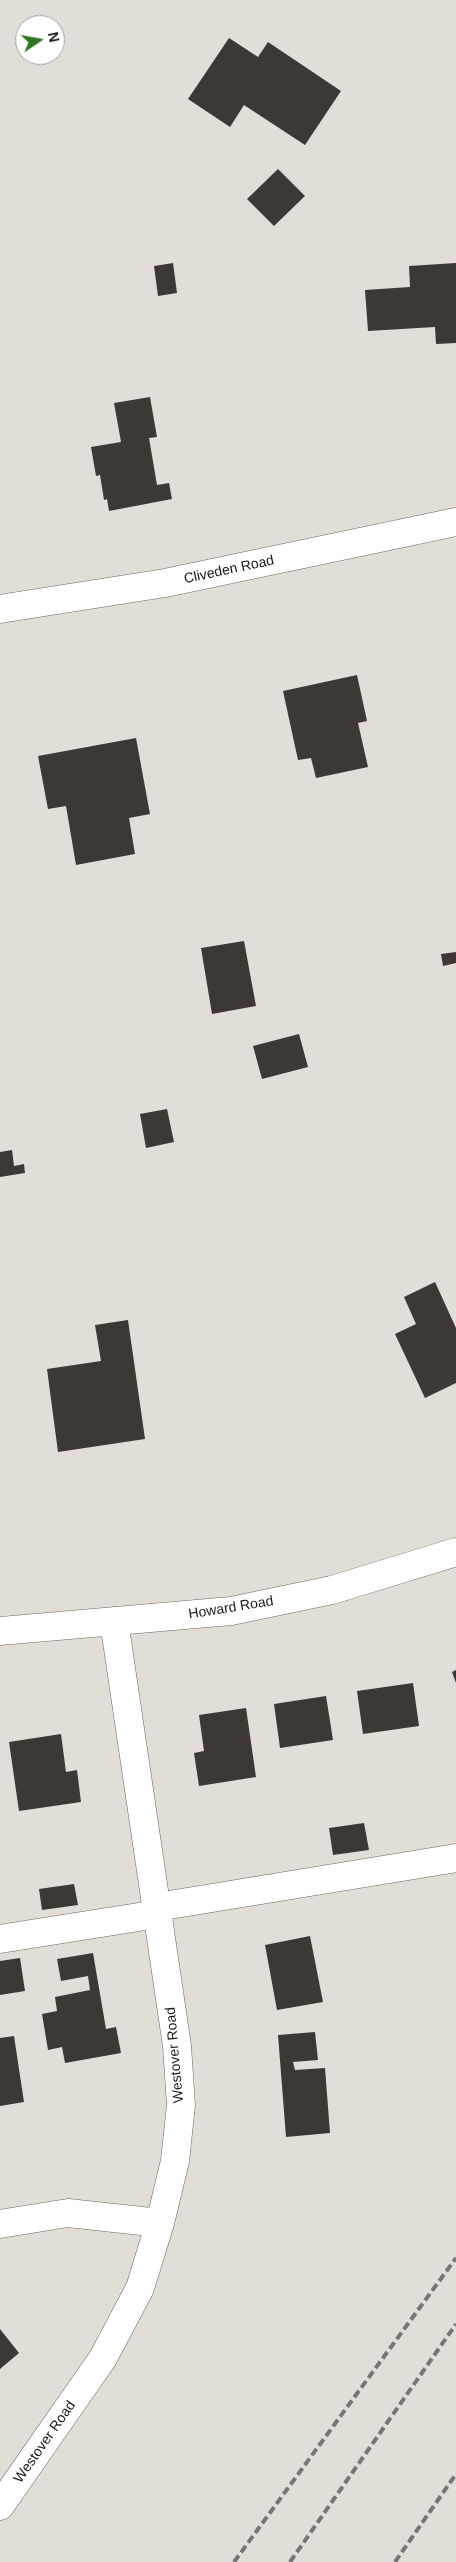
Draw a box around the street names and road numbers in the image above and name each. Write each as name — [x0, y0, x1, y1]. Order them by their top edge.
street label: Cliveden Road — [182, 552, 276, 588]
street label: Howard Road — [187, 1593, 275, 1623]
street label: Westover Road — [162, 2006, 188, 2104]
street label: Westover Road — [11, 2398, 79, 2486]

